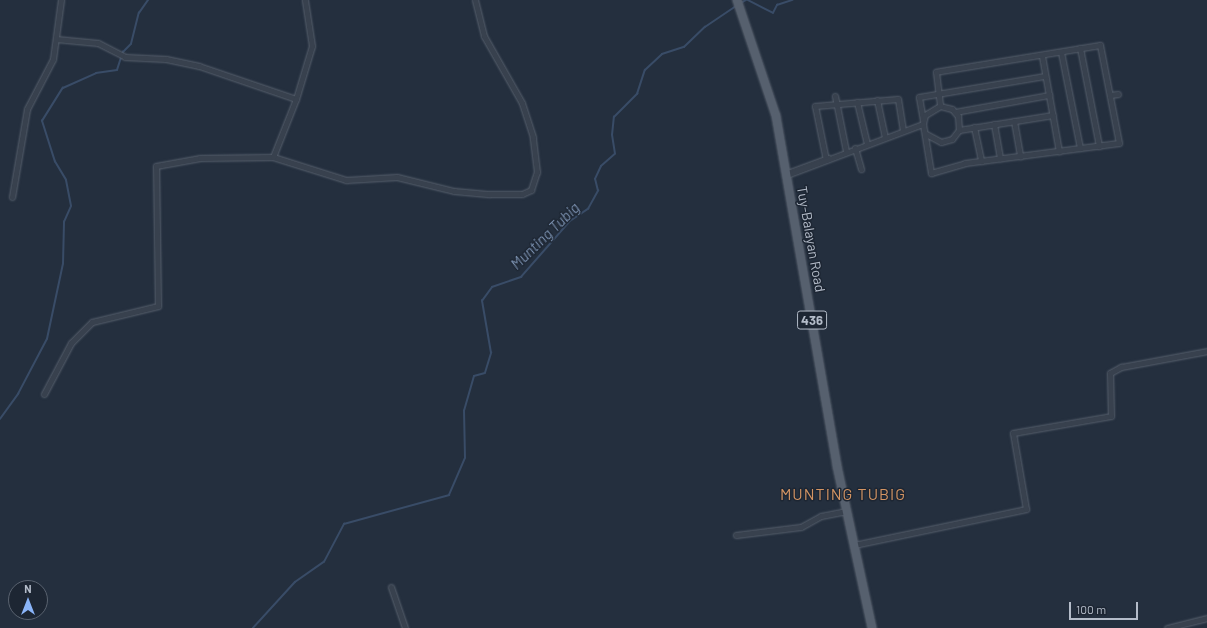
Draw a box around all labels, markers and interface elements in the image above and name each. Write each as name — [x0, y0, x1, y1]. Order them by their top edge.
street label: Tuy-Balayan Road — [793, 185, 829, 293]
water label: Munting Tubig — [507, 199, 583, 273]
road number: 436 — [797, 309, 827, 331]
district label: MUNTING TUBIG — [780, 484, 906, 504]
north arrow — [8, 580, 48, 620]
text: N — [24, 582, 32, 595]
scale bar — [1071, 594, 1140, 620]
text: 100 m — [1076, 602, 1106, 616]

